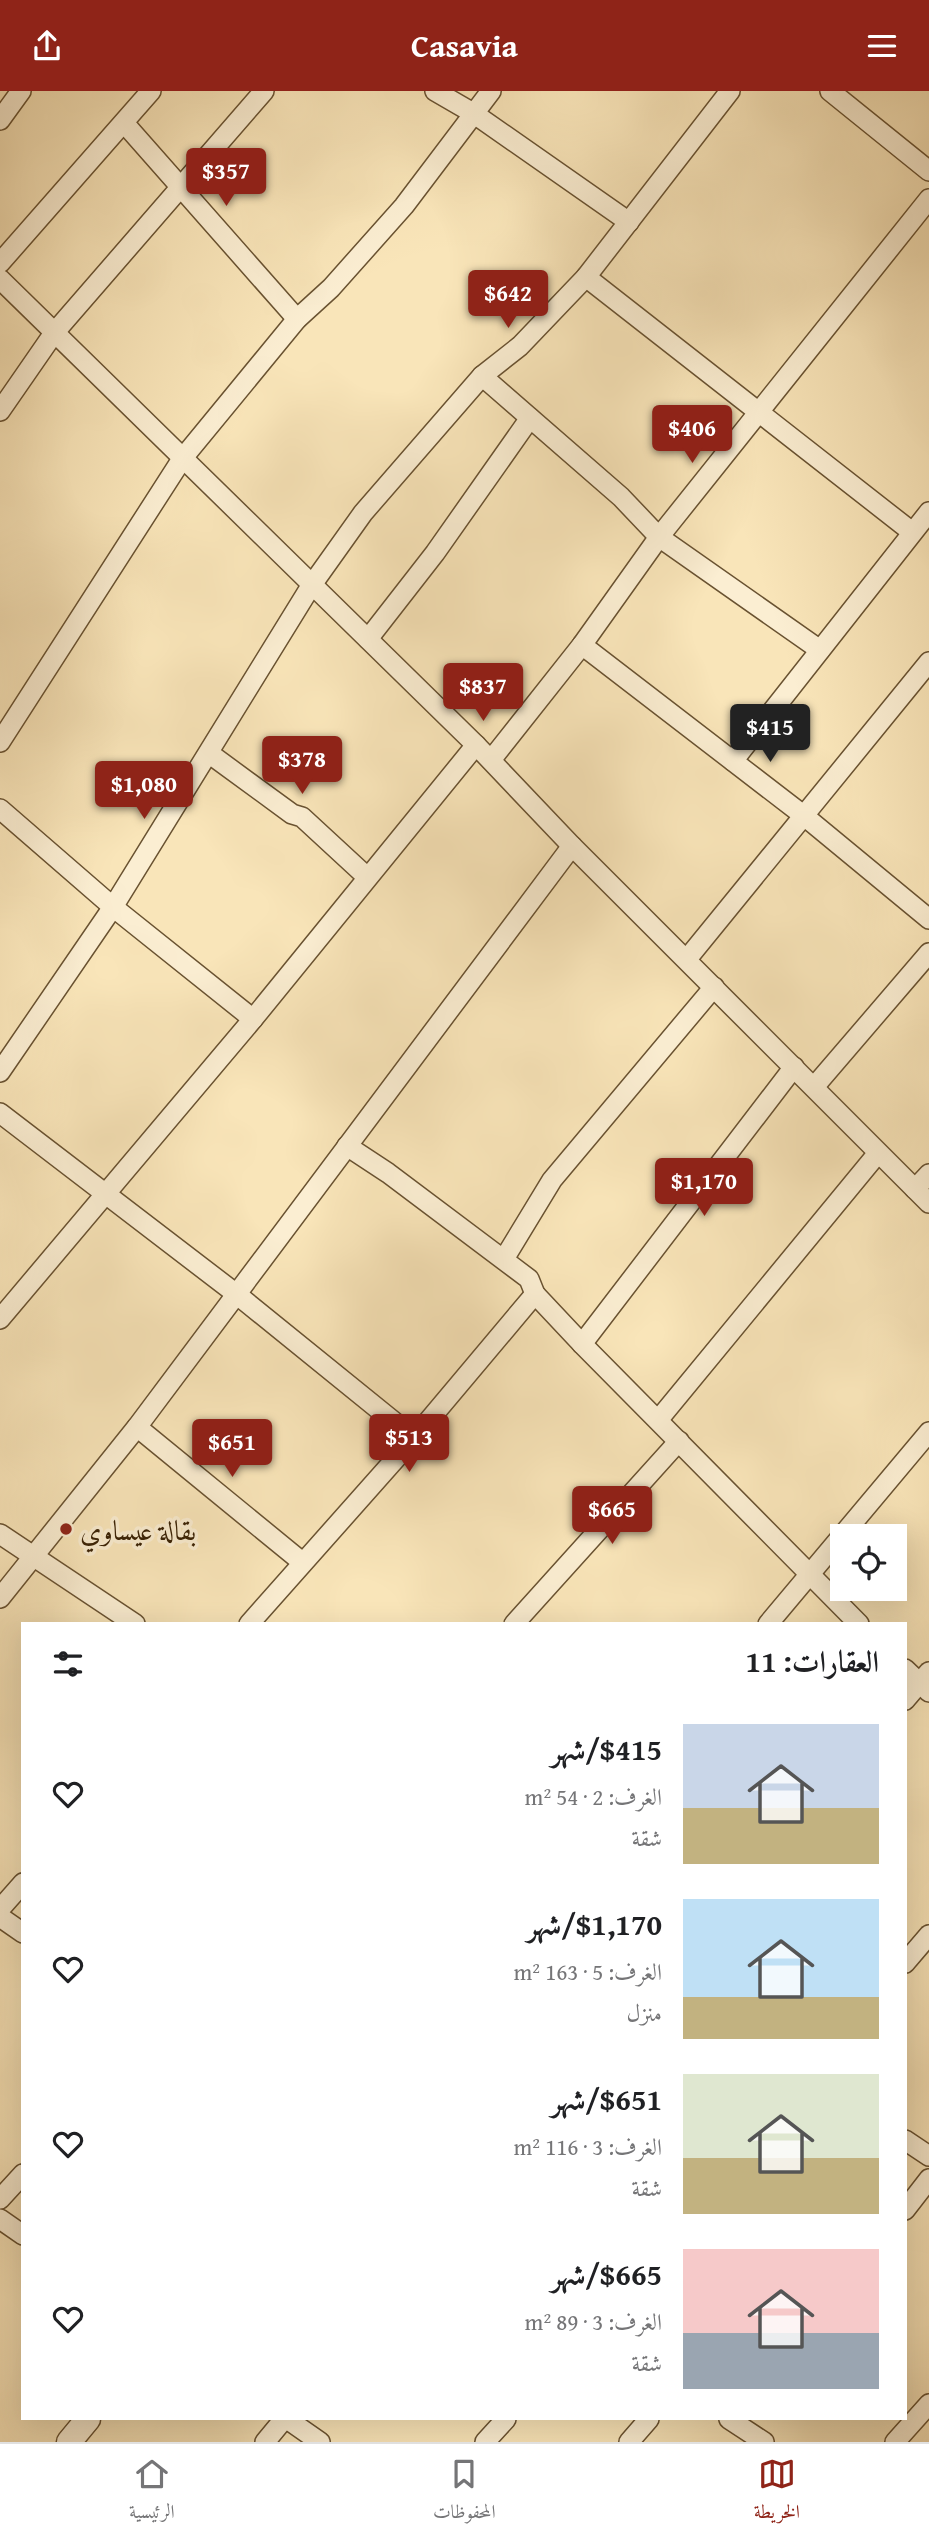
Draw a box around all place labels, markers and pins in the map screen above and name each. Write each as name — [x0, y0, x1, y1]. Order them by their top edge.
pin: $357 — [185, 149, 267, 208]
pin: $642 — [467, 271, 549, 330]
pin: $406 — [651, 405, 733, 465]
pin: $837 — [442, 663, 524, 723]
pin: $415 — [729, 705, 811, 764]
pin: $378 — [261, 737, 343, 796]
pin: $1,080 — [87, 761, 201, 821]
pin: $1,170 — [647, 1159, 761, 1218]
pin: $513 — [368, 1415, 450, 1474]
pin: $651 — [191, 1419, 273, 1479]
pin: $665 — [571, 1487, 653, 1546]
place label: بقالة عيساوي — [80, 1509, 196, 1553]
marker: بقالة عيساوي — [58, 1521, 74, 1537]

